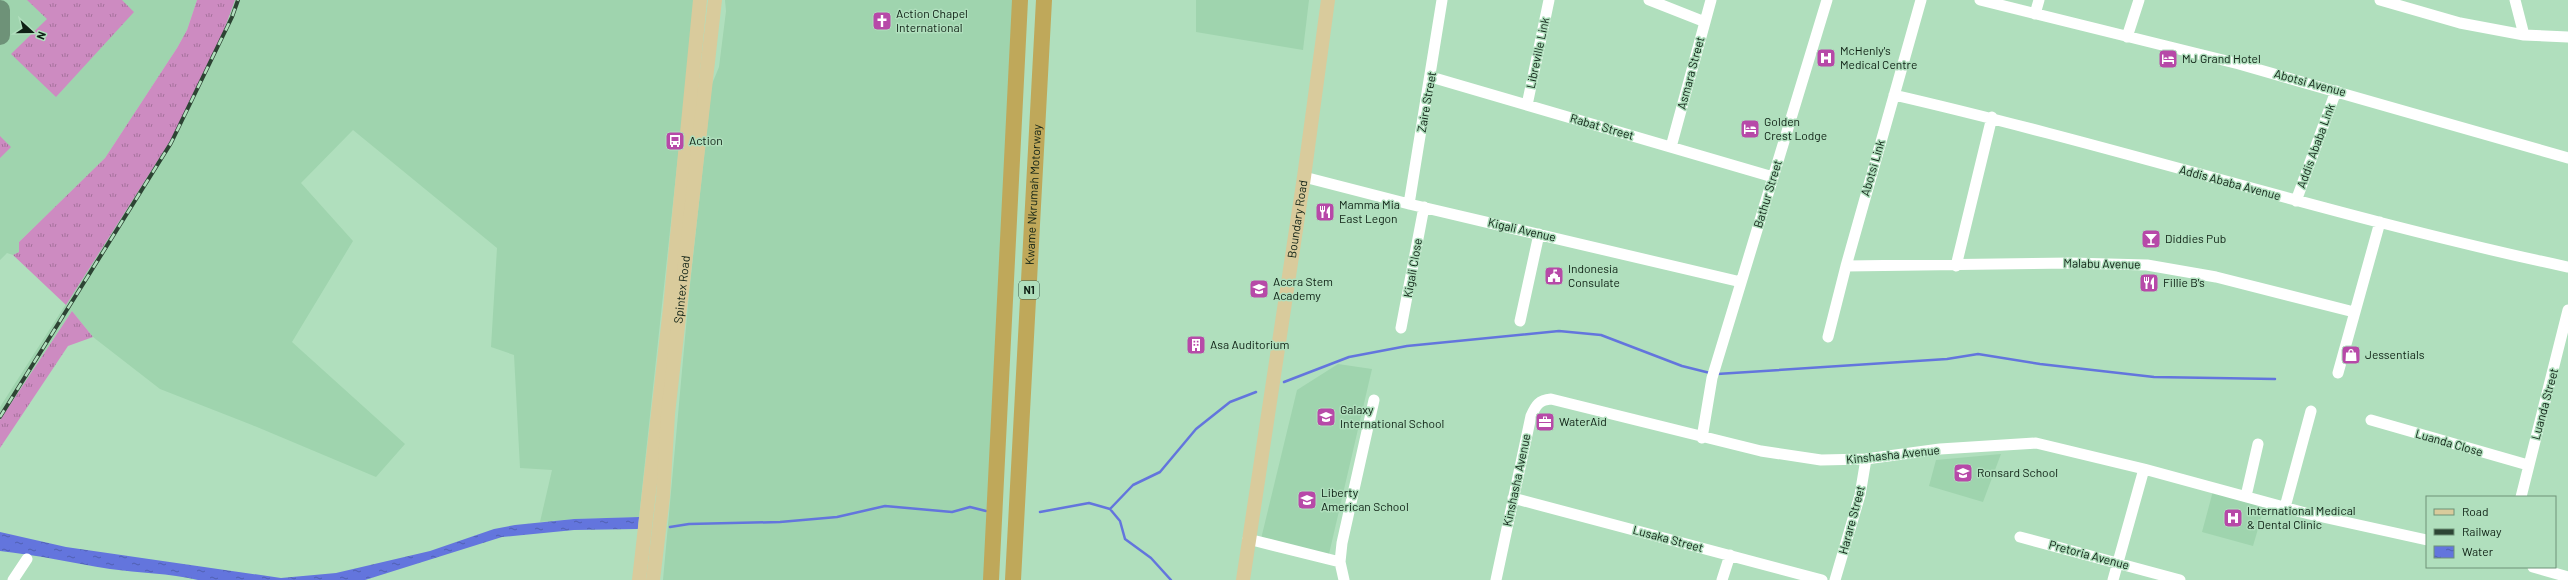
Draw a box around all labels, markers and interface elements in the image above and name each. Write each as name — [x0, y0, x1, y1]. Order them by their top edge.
place label: Action Chapel International — [896, 6, 968, 34]
church icon: Action Chapel International — [871, 10, 893, 32]
north arrow — [12, 12, 52, 52]
street label: Libreville Link — [1523, 16, 1551, 90]
text: N — [34, 30, 49, 42]
street label: Asmara Street — [1674, 35, 1706, 111]
place label: McHenly's Medical Centre — [1840, 43, 1917, 71]
hospital icon: McHenly's Medical Centre — [1815, 47, 1837, 69]
hotel icon: MJ Grand Hotel — [2157, 48, 2179, 70]
place label: MJ Grand Hotel — [2182, 51, 2261, 65]
street label: Abotsi Avenue — [2273, 66, 2348, 98]
street label: Zaire Street — [1414, 70, 1438, 133]
street label: Addis Ababa Link — [2293, 102, 2337, 190]
street label: Rabat Street — [1569, 110, 1636, 142]
place label: Golden Crest Lodge — [1764, 114, 1827, 142]
hotel icon: Golden Crest Lodge — [1739, 118, 1761, 140]
street label: Kwame Nkrumah Motorway — [1022, 123, 1043, 265]
bus stop icon: Action — [664, 130, 686, 152]
place label: Action — [689, 133, 723, 147]
street label: Abotsi Link — [1857, 138, 1887, 198]
street label: Bathur Street — [1750, 158, 1784, 229]
street label: Addis Ababa Avenue — [2178, 162, 2283, 202]
street label: Boundary Road — [1284, 179, 1309, 259]
place label: Mamma Mia East Legon — [1339, 197, 1400, 225]
restaurant icon: Mamma Mia East Legon — [1314, 201, 1336, 223]
street label: Kigali Avenue — [1487, 214, 1558, 244]
bar icon: Diddies Pub — [2140, 228, 2162, 250]
place label: Diddies Pub — [2165, 231, 2226, 245]
street label: Kigali Close — [1400, 237, 1424, 299]
street label: Spintex Road — [670, 255, 692, 324]
street label: Malabu Avenue — [2063, 255, 2141, 271]
place label: Indonesia Consulate — [1568, 261, 1620, 289]
public building icon: Indonesia Consulate — [1543, 265, 1565, 287]
restaurant icon: Fillie B's — [2138, 272, 2160, 294]
place label: Accra Stem Academy — [1273, 274, 1333, 302]
place label: Fillie B's — [2163, 275, 2205, 289]
school or university icon: Accra Stem Academy — [1248, 278, 1270, 300]
road number: N1 — [1019, 281, 1039, 299]
building icon: Asa Auditorium — [1185, 334, 1207, 356]
place label: Asa Auditorium — [1210, 337, 1290, 351]
shop icon: Jessentials — [2340, 344, 2362, 366]
place label: Jessentials — [2365, 347, 2425, 361]
street label: Luanda Street — [2528, 366, 2560, 441]
place label: Galaxy International School — [1340, 402, 1444, 430]
school or university icon: Galaxy International School — [1315, 406, 1337, 428]
office icon: WaterAid — [1534, 411, 1556, 433]
place label: WaterAid — [1559, 414, 1607, 428]
street label: Luanda Close — [2414, 426, 2485, 458]
street label: Kinshasha Avenue — [1499, 432, 1533, 527]
street label: Kinshasha Avenue — [1845, 442, 1940, 466]
school or university icon: Ronsard School — [1952, 462, 1974, 484]
place label: Ronsard School — [1977, 465, 2058, 479]
street label: Harare Street — [1835, 484, 1867, 556]
place label: Liberty American School — [1321, 485, 1409, 513]
school or university icon: Liberty American School — [1296, 489, 1318, 511]
legend — [2426, 496, 2556, 568]
place label: International Medical & Dental Clinic — [2247, 503, 2356, 531]
text: Road — [2462, 504, 2489, 518]
hospital icon: International Medical & Dental Clinic — [2222, 507, 2244, 529]
street label: Lusaka Street — [1632, 522, 1705, 554]
text: Railway — [2462, 524, 2502, 538]
street label: Pretoria Avenue — [2048, 537, 2131, 571]
text: Water — [2462, 544, 2494, 558]

